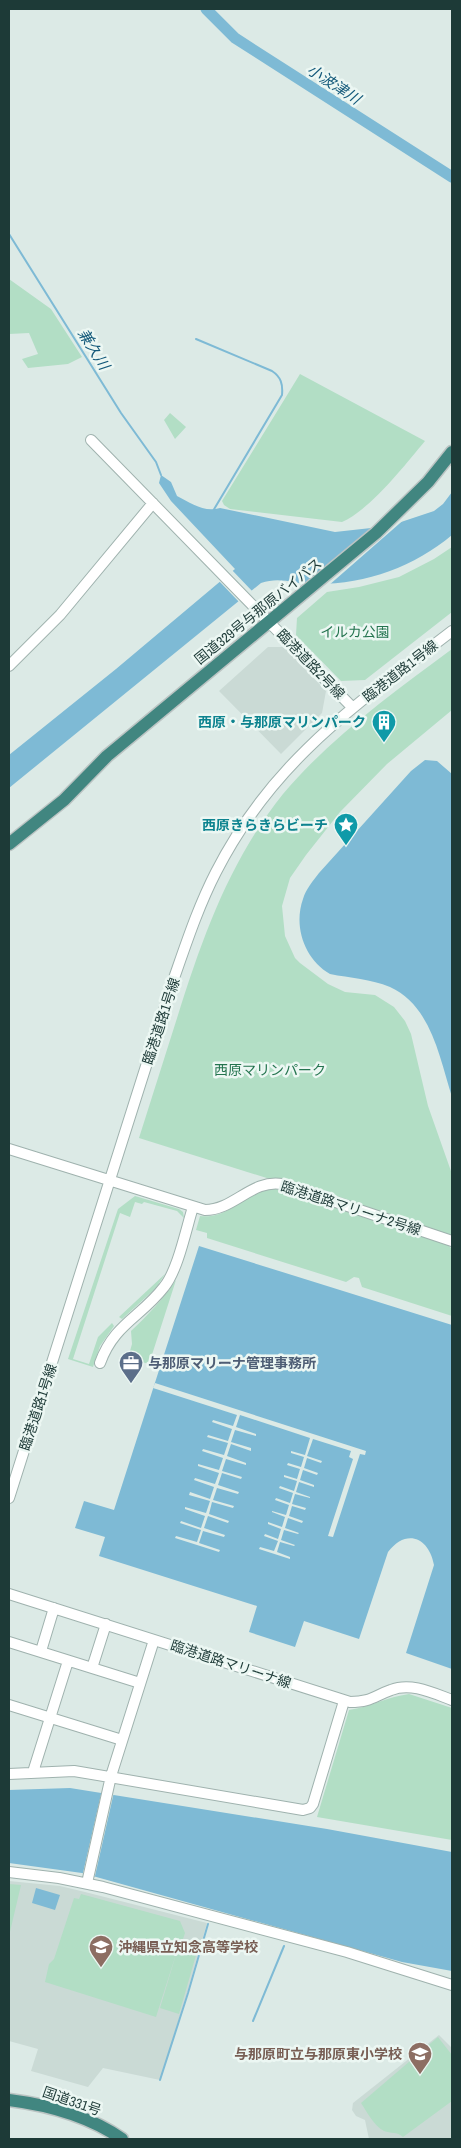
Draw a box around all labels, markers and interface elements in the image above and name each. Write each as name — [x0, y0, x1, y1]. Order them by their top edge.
water label: 小波津川 — [303, 59, 367, 110]
water label: 兼久川 — [73, 324, 116, 375]
street label: 国道329号与那原バイパス — [191, 554, 325, 668]
park label: イルカ公園 — [320, 623, 390, 641]
street label: 臨港道路2号線 — [273, 625, 349, 703]
street label: 臨港道路1号線 — [359, 636, 441, 706]
building icon: 西原・与那原マリンパーク — [371, 709, 397, 743]
place label: 西原・与那原マリンパーク — [198, 713, 366, 731]
place icon: 西原きらきらビーチ — [333, 812, 359, 846]
place label: 西原きらきらビーチ — [202, 816, 328, 834]
street label: 臨港道路1号線 — [138, 975, 184, 1067]
park label: 西原マリンパーク — [214, 1061, 326, 1079]
street label: 臨港道路マリーナ2号線 — [279, 1177, 423, 1239]
office icon: 与那原マリーナ管理事務所 — [118, 1350, 144, 1384]
place label: 与那原マリーナ管理事務所 — [148, 1354, 316, 1372]
street label: 臨港道路1号線 — [15, 1361, 61, 1453]
street label: 臨港道路マリーナ線 — [168, 1636, 294, 1692]
school or university icon: 沖縄県立知念高等学校 — [88, 1934, 114, 1968]
place label: 沖縄県立知念高等学校 — [118, 1938, 258, 1956]
school or university icon: 与那原町立与那原東小学校 — [407, 2041, 433, 2075]
place label: 与那原町立与那原東小学校 — [234, 2045, 402, 2063]
street label: 国道331号 — [40, 2083, 104, 2119]

